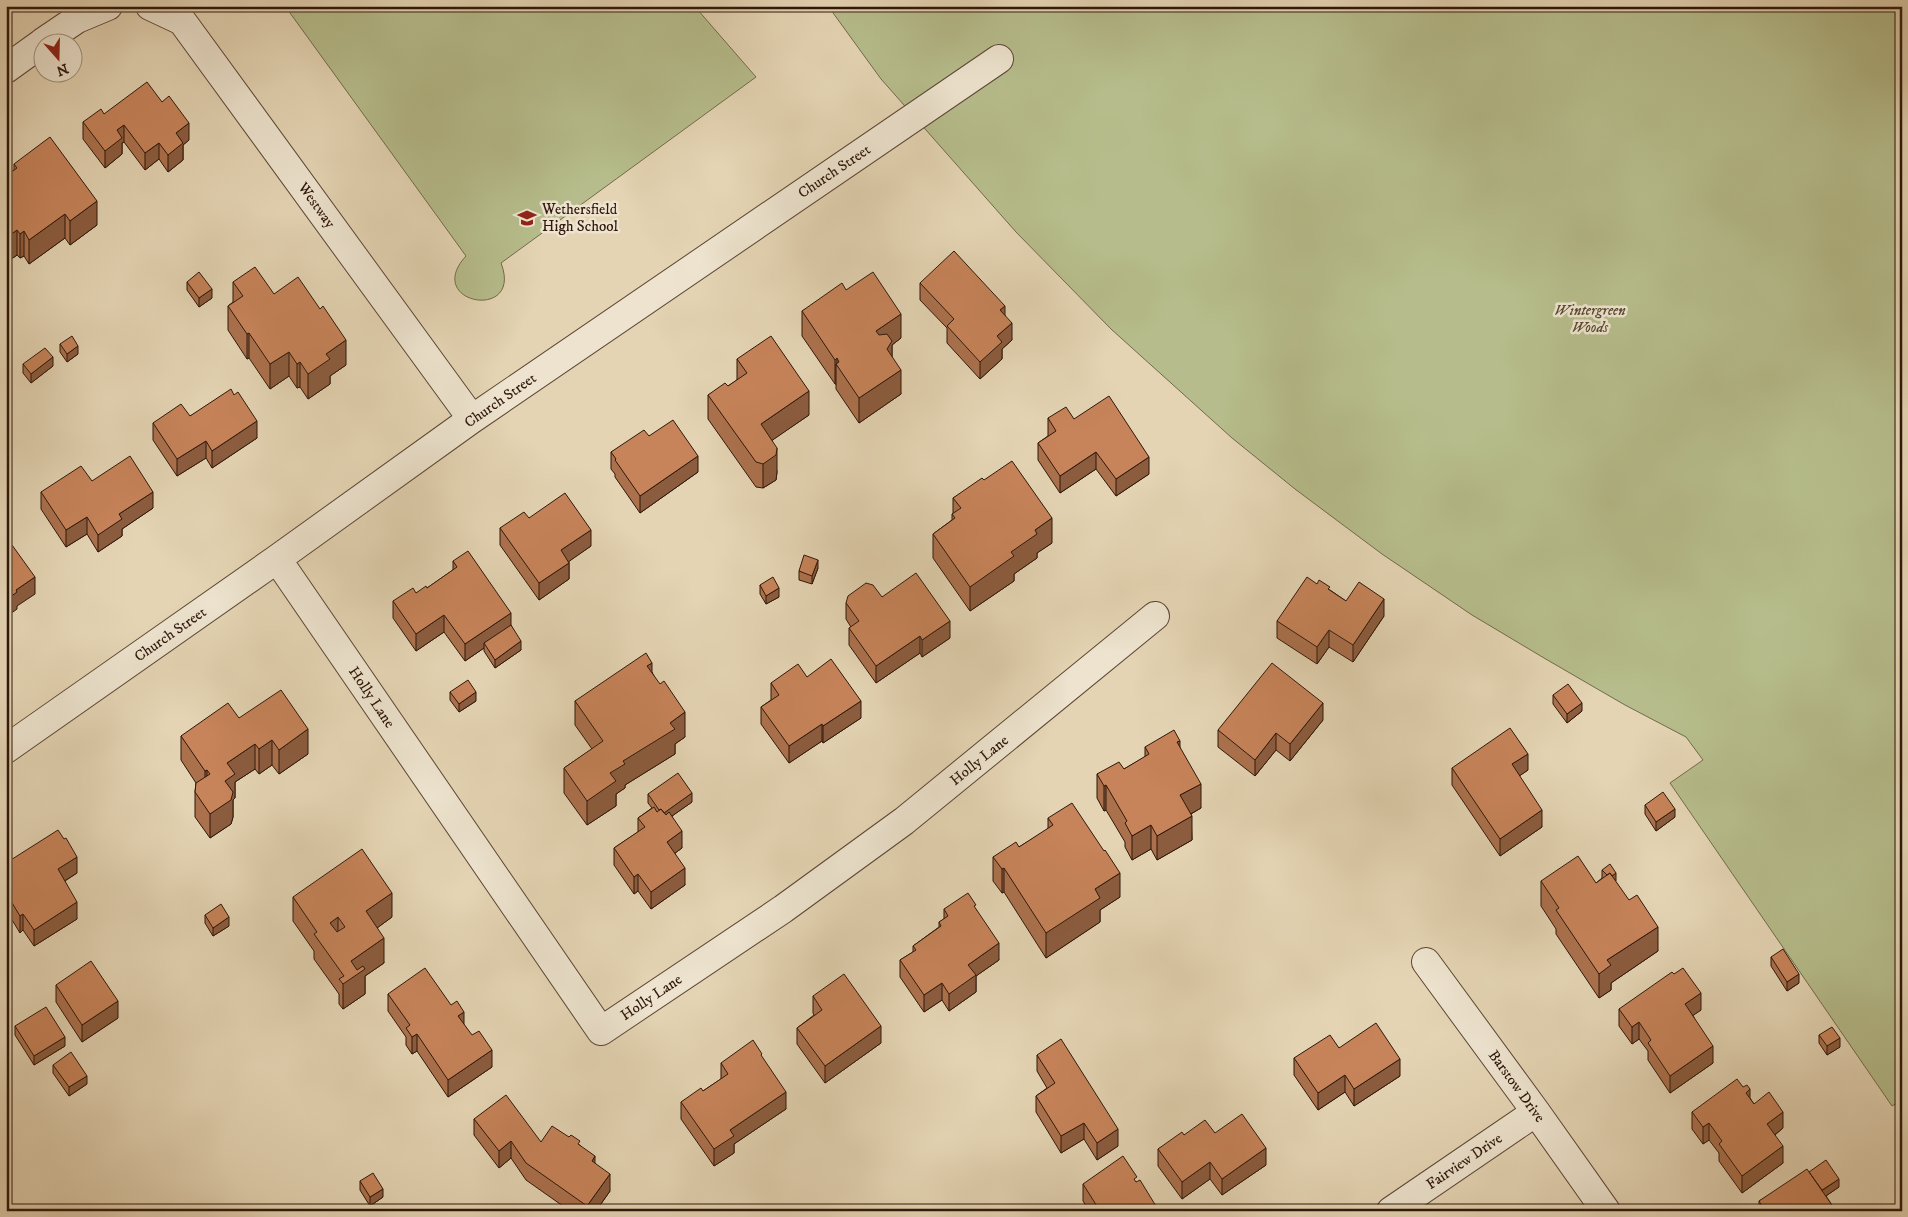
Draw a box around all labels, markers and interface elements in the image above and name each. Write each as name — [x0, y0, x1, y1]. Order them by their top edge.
north arrow — [32, 32, 82, 82]
text: N — [53, 59, 71, 80]
street label: Church Street — [794, 140, 874, 203]
street label: Westway — [293, 178, 340, 233]
place label: Wethersfield High School — [541, 200, 619, 236]
school or university icon: Wethersfield High School — [516, 207, 538, 229]
park label: Wintergreen Woods — [1554, 301, 1626, 337]
street label: Church Street — [461, 369, 540, 432]
street label: Church Street — [131, 603, 210, 666]
street label: Holly Lane — [344, 663, 399, 732]
street label: Holly Lane — [946, 731, 1012, 790]
street label: Holly Lane — [617, 970, 686, 1025]
street label: Barstow Drive — [1484, 1046, 1549, 1126]
street label: Fairview Drive — [1423, 1129, 1506, 1194]

